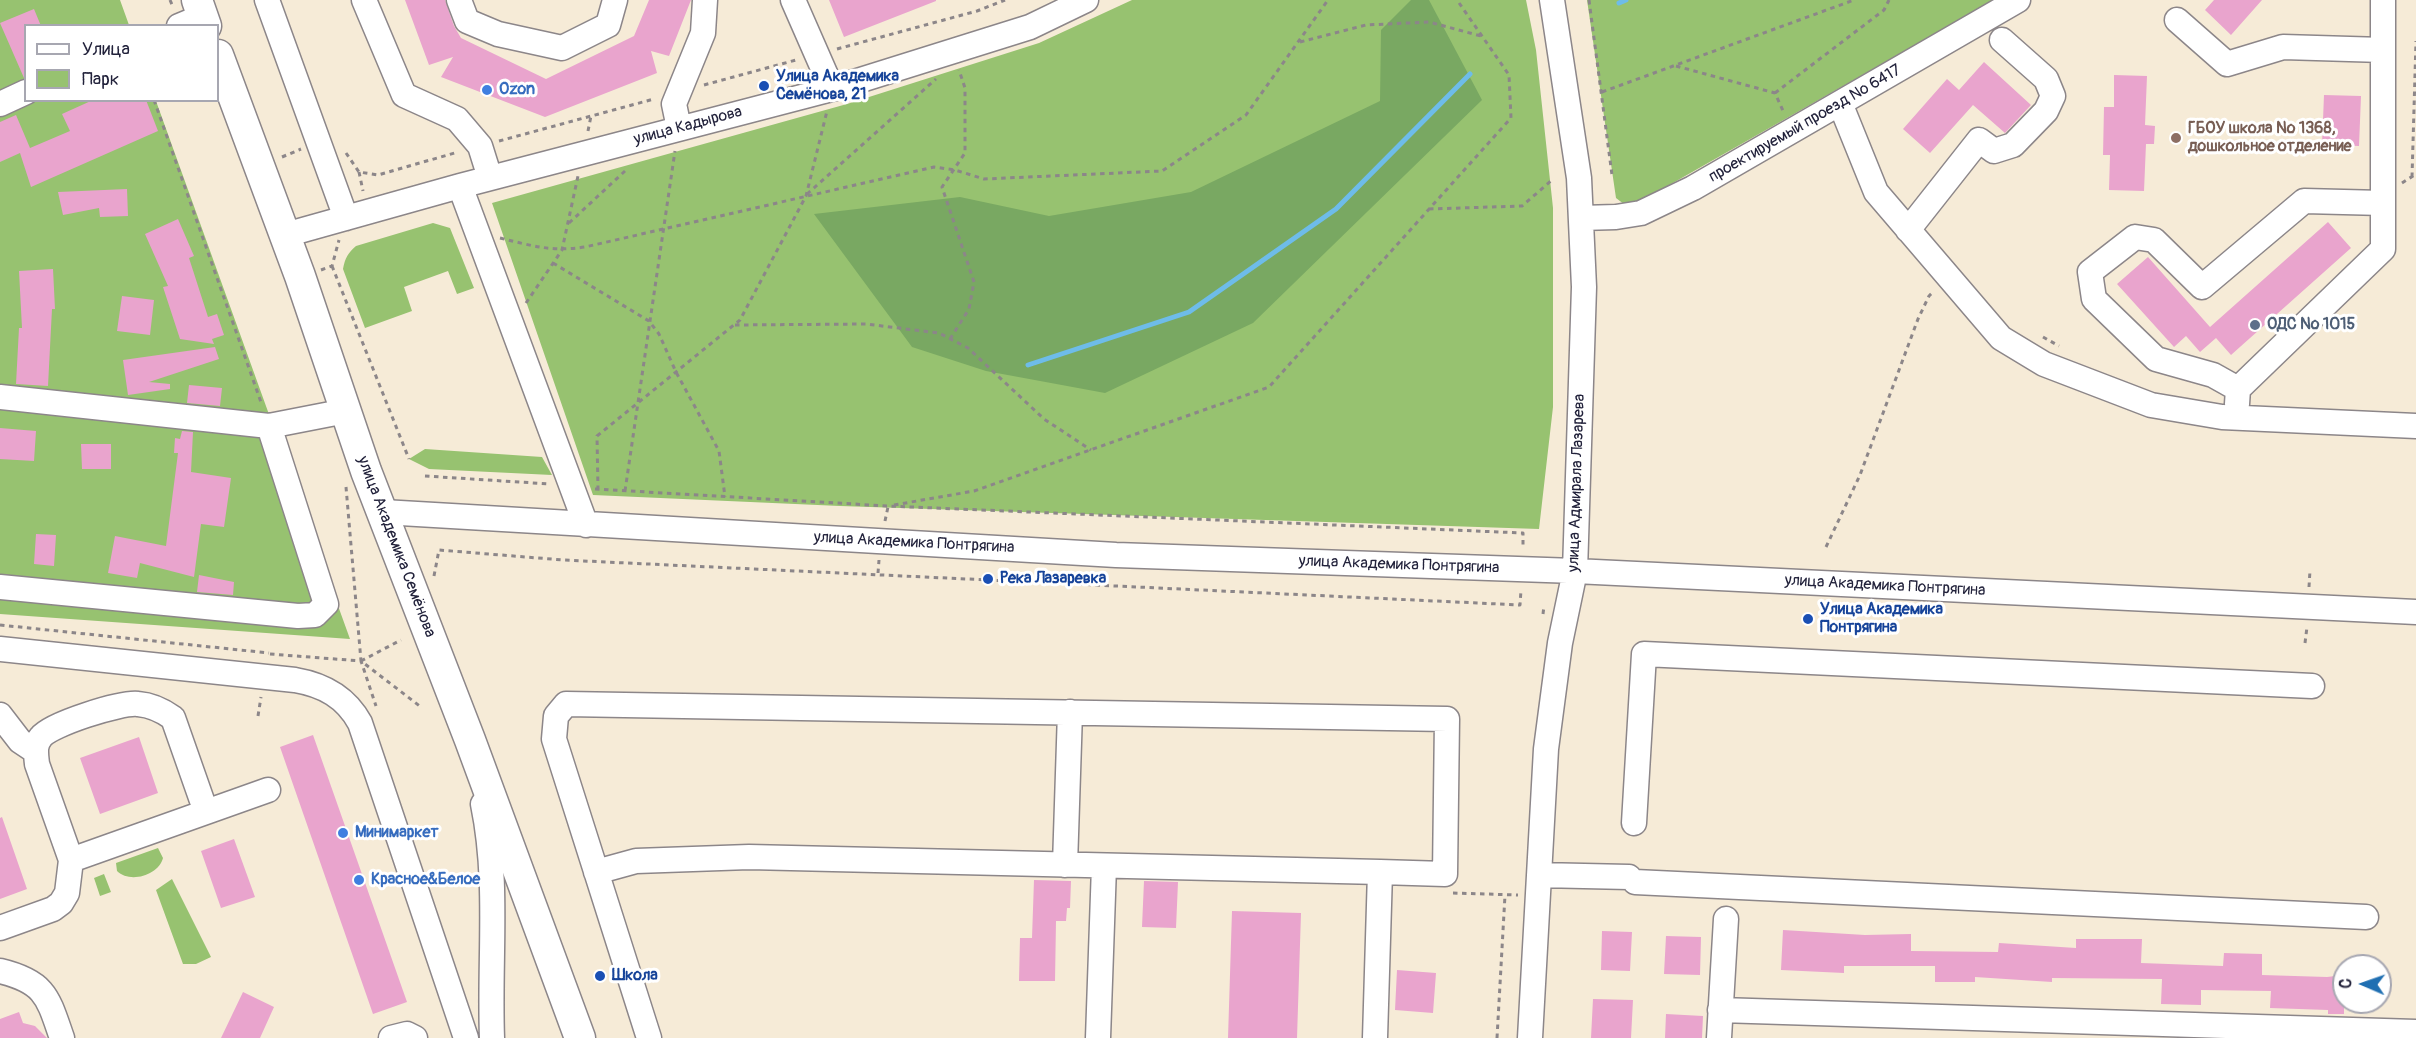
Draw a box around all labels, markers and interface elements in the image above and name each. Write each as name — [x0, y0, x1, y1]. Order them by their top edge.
legend — [24, 24, 219, 102]
text: Улица — [82, 38, 130, 61]
street label: проектируемый проезд № 6417 — [1705, 61, 1905, 187]
place label: Улица Академика Семёнова, 21 — [776, 67, 899, 105]
text: Парк — [82, 68, 119, 91]
marker: Улица Академика Семёнова, 21 — [757, 79, 771, 93]
place label: Ozon — [499, 80, 535, 100]
marker: Ozon — [480, 83, 494, 97]
street label: улица Кадырова — [632, 102, 744, 150]
place label: ГБОУ школа № 1368, дошкольное отделение — [2188, 119, 2351, 157]
marker: ГБОУ школа № 1368, дошкольное отделение — [2169, 131, 2183, 145]
place label: ОДС № 1015 — [2267, 315, 2355, 335]
marker: ОДС № 1015 — [2248, 318, 2262, 332]
street label: улица Адмирала Лазарева — [1564, 394, 1590, 572]
street label: улица Академика Семёнова — [353, 454, 439, 640]
street label: улица Академика Понтрягина — [813, 528, 1015, 558]
street label: улица Академика Понтрягина — [1298, 552, 1500, 578]
place label: Река Лазаревка — [1000, 569, 1106, 589]
street label: улица Академика Понтрягина — [1784, 571, 1986, 601]
marker: Река Лазаревка — [981, 572, 995, 586]
place label: Улица Академика Понтрягина — [1820, 600, 1943, 638]
marker: Улица Академика Понтрягина — [1801, 612, 1815, 626]
place label: Минимаркет — [355, 823, 438, 843]
marker: Минимаркет — [336, 826, 350, 840]
place label: Красное&Белое — [371, 870, 480, 890]
marker: Красное&Белое — [352, 873, 366, 887]
north arrow — [2332, 954, 2392, 1014]
place label: Школа — [612, 966, 658, 986]
marker: Школа — [593, 969, 607, 983]
text: С — [2336, 978, 2356, 989]

